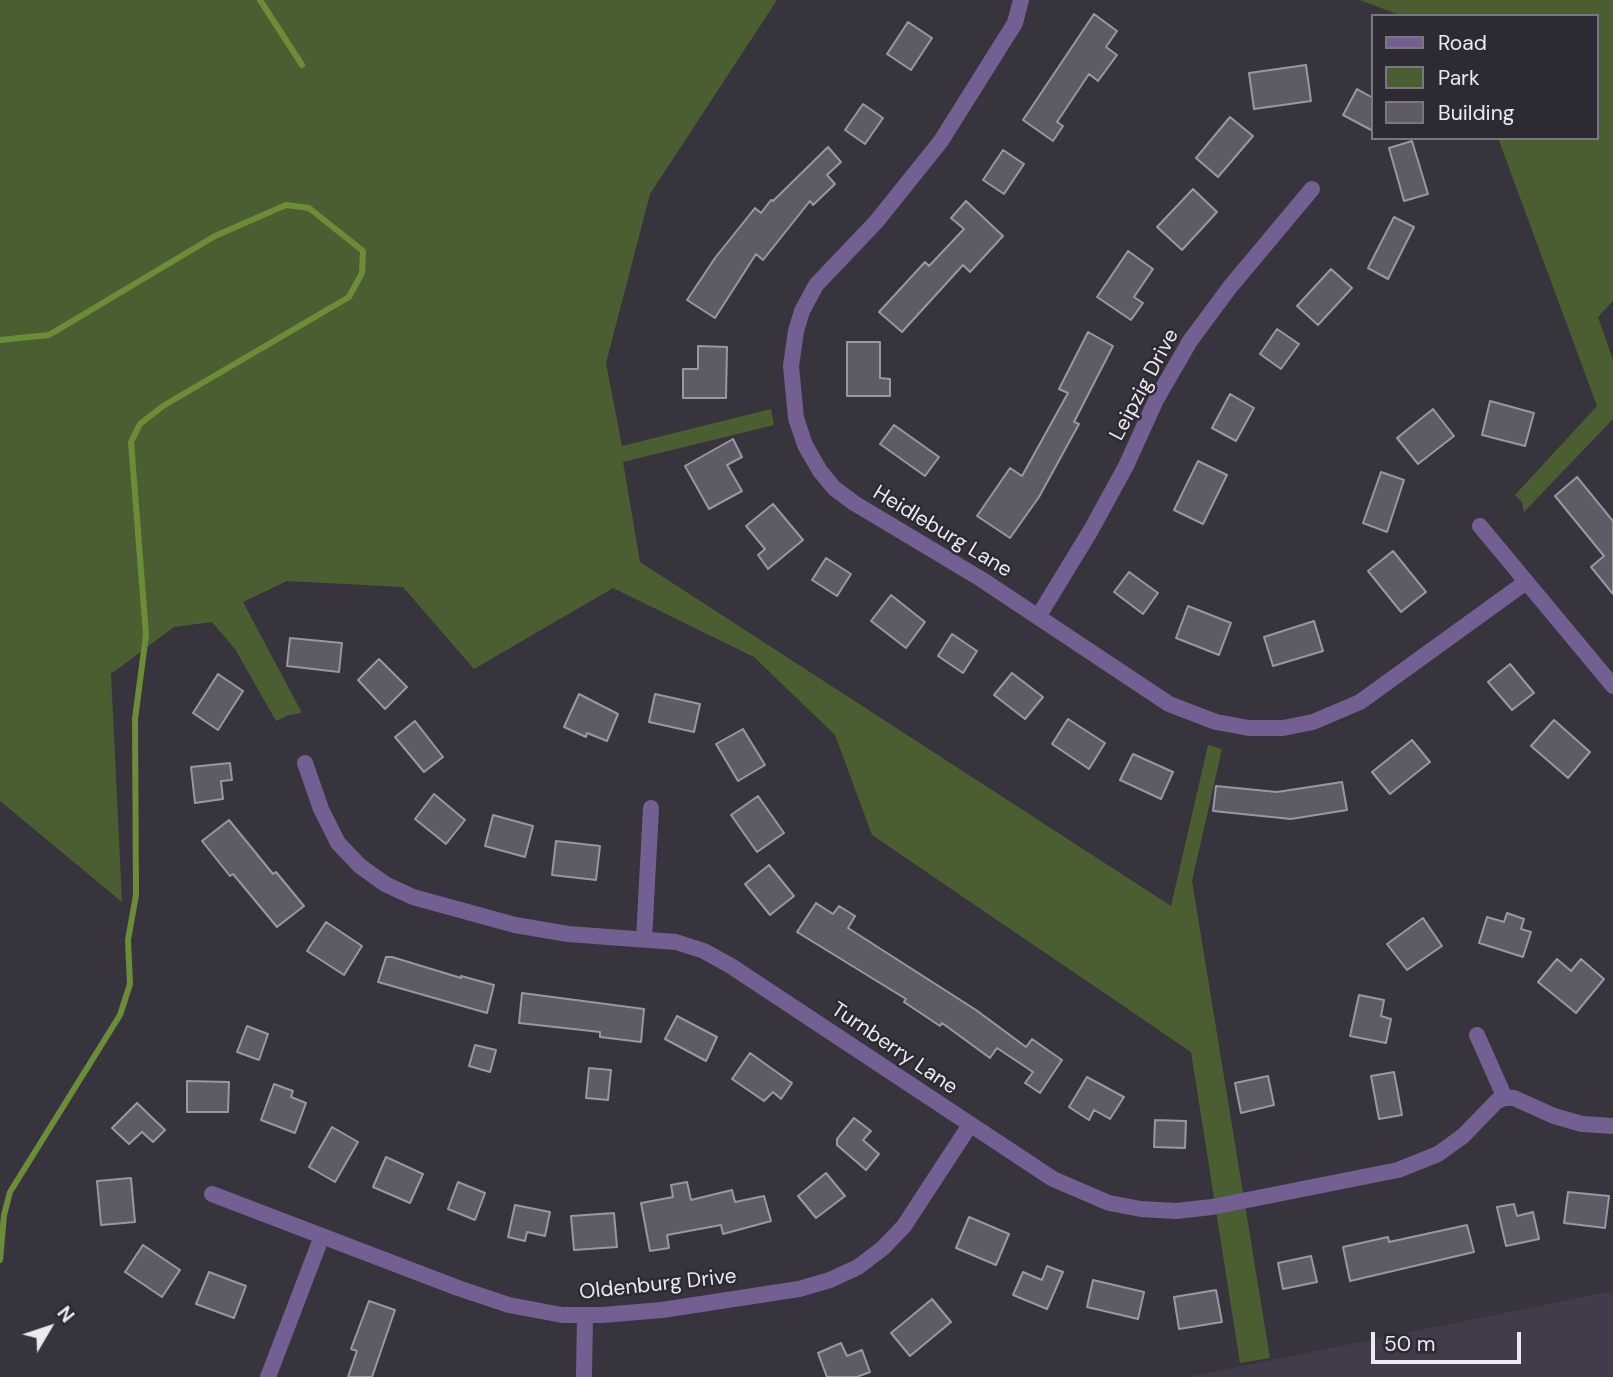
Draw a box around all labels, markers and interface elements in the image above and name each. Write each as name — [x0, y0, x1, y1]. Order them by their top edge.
legend — [1372, 14, 1599, 140]
text: Road — [1438, 29, 1487, 57]
text: Park — [1438, 64, 1479, 92]
text: Building — [1438, 99, 1514, 127]
street label: Leipzig Drive — [1105, 325, 1185, 445]
street label: Heidleburg Lane — [868, 481, 1016, 583]
street label: Turnberry Lane — [826, 997, 962, 1101]
street label: Oldenburg Drive — [578, 1264, 738, 1306]
north arrow — [14, 1293, 84, 1363]
text: N — [52, 1301, 80, 1328]
scale bar — [1375, 1318, 1526, 1362]
text: 50 m — [1384, 1330, 1435, 1358]

